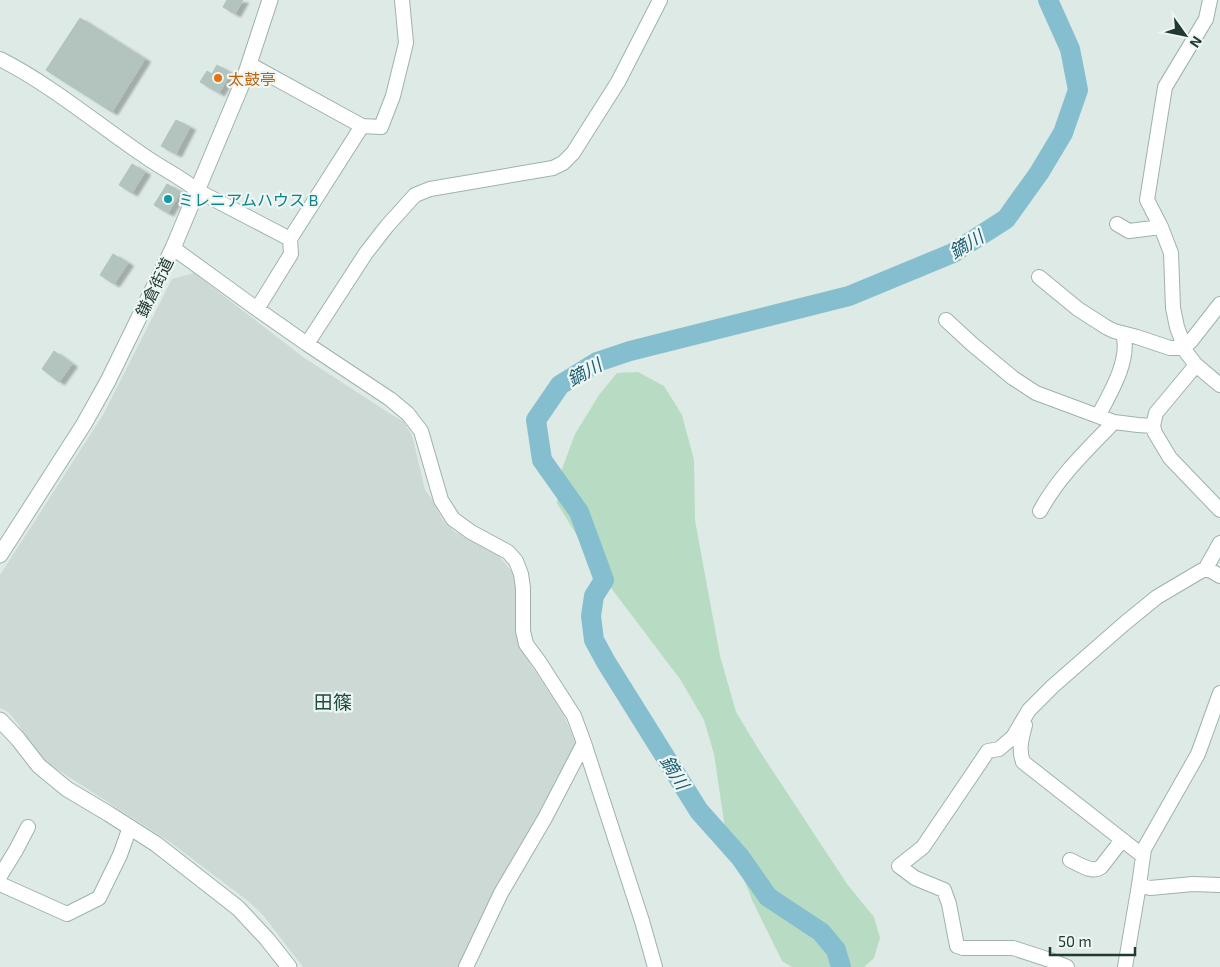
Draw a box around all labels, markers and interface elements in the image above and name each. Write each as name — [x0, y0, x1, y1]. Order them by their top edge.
north arrow — [1160, 10, 1210, 60]
text: N — [1186, 33, 1206, 51]
place label: 太鼓亭 — [228, 69, 276, 88]
marker: 太鼓亭 — [212, 72, 224, 84]
place label: ミレニアムハウス B — [178, 190, 318, 209]
marker: ミレニアムハウス B — [162, 193, 174, 205]
water label: 鏑川 — [945, 224, 989, 263]
street label: 鎌倉街道 — [131, 254, 177, 320]
water label: 鏑川 — [563, 353, 607, 390]
district label: 田篠 — [314, 690, 352, 713]
water label: 鏑川 — [656, 751, 695, 795]
scale bar — [1050, 924, 1135, 956]
text: 50 m — [1058, 932, 1092, 950]

